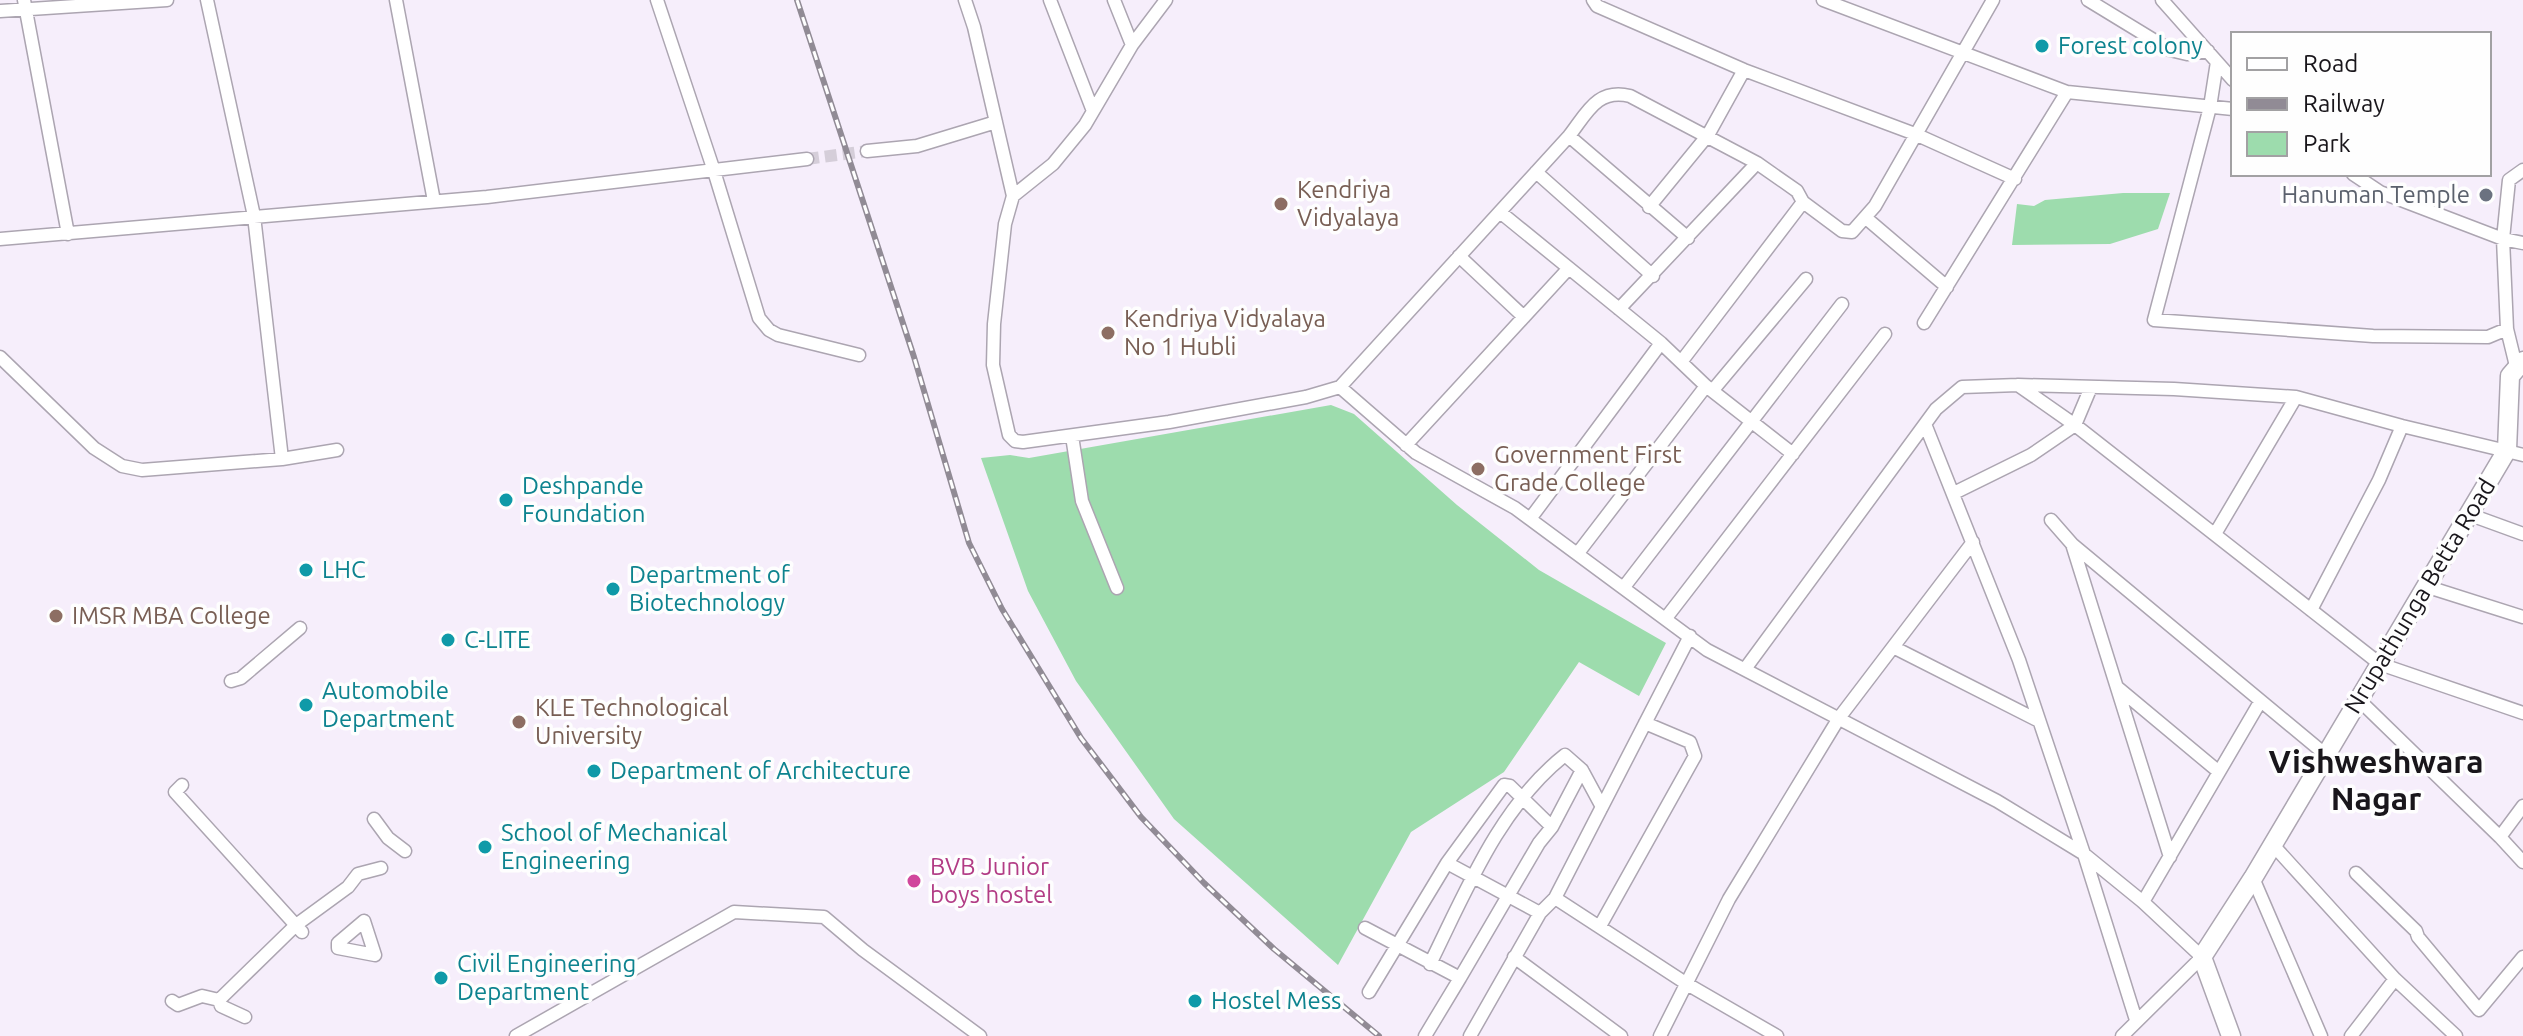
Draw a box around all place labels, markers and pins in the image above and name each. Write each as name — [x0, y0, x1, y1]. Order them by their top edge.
place label: Forest colony — [2058, 32, 2203, 59]
marker: Forest colony — [2033, 37, 2051, 55]
place label: Kendriya Vidyalaya — [1297, 176, 1399, 231]
place label: Hanuman Temple — [2282, 181, 2470, 208]
marker: Hanuman Temple — [2477, 186, 2495, 204]
marker: Kendriya Vidyalaya — [1272, 195, 1290, 213]
place label: Kendriya Vidyalaya No 1 Hubli — [1124, 305, 1326, 360]
marker: Kendriya Vidyalaya No 1 Hubli — [1099, 324, 1117, 342]
place label: Government First Grade College — [1494, 441, 1682, 496]
marker: Government First Grade College — [1469, 460, 1487, 478]
place label: Deshpande Foundation — [522, 472, 645, 527]
marker: Deshpande Foundation — [497, 491, 515, 509]
place label: LHC — [322, 556, 366, 583]
marker: LHC — [297, 561, 315, 579]
place label: Department of Biotechnology — [629, 561, 791, 616]
marker: Department of Biotechnology — [604, 580, 622, 598]
place label: IMSR MBA College — [72, 602, 271, 629]
marker: IMSR MBA College — [47, 607, 65, 625]
place label: C-LITE — [464, 626, 530, 653]
marker: C-LITE — [439, 631, 457, 649]
place label: Automobile Department — [322, 677, 455, 732]
place label: KLE Technological University — [535, 694, 729, 749]
marker: Automobile Department — [297, 696, 315, 714]
marker: KLE Technological University — [510, 713, 528, 731]
place label: Department of Architecture — [610, 757, 911, 784]
marker: Department of Architecture — [585, 762, 603, 780]
place label: School of Mechanical Engineering — [501, 819, 728, 874]
marker: School of Mechanical Engineering — [476, 838, 494, 856]
place label: BVB Junior boys hostel — [930, 853, 1053, 908]
marker: BVB Junior boys hostel — [905, 872, 923, 890]
place label: Civil Engineering Department — [457, 950, 636, 1005]
marker: Civil Engineering Department — [432, 969, 450, 987]
place label: Hostel Mess — [1211, 987, 1342, 1014]
marker: Hostel Mess — [1186, 992, 1204, 1010]

